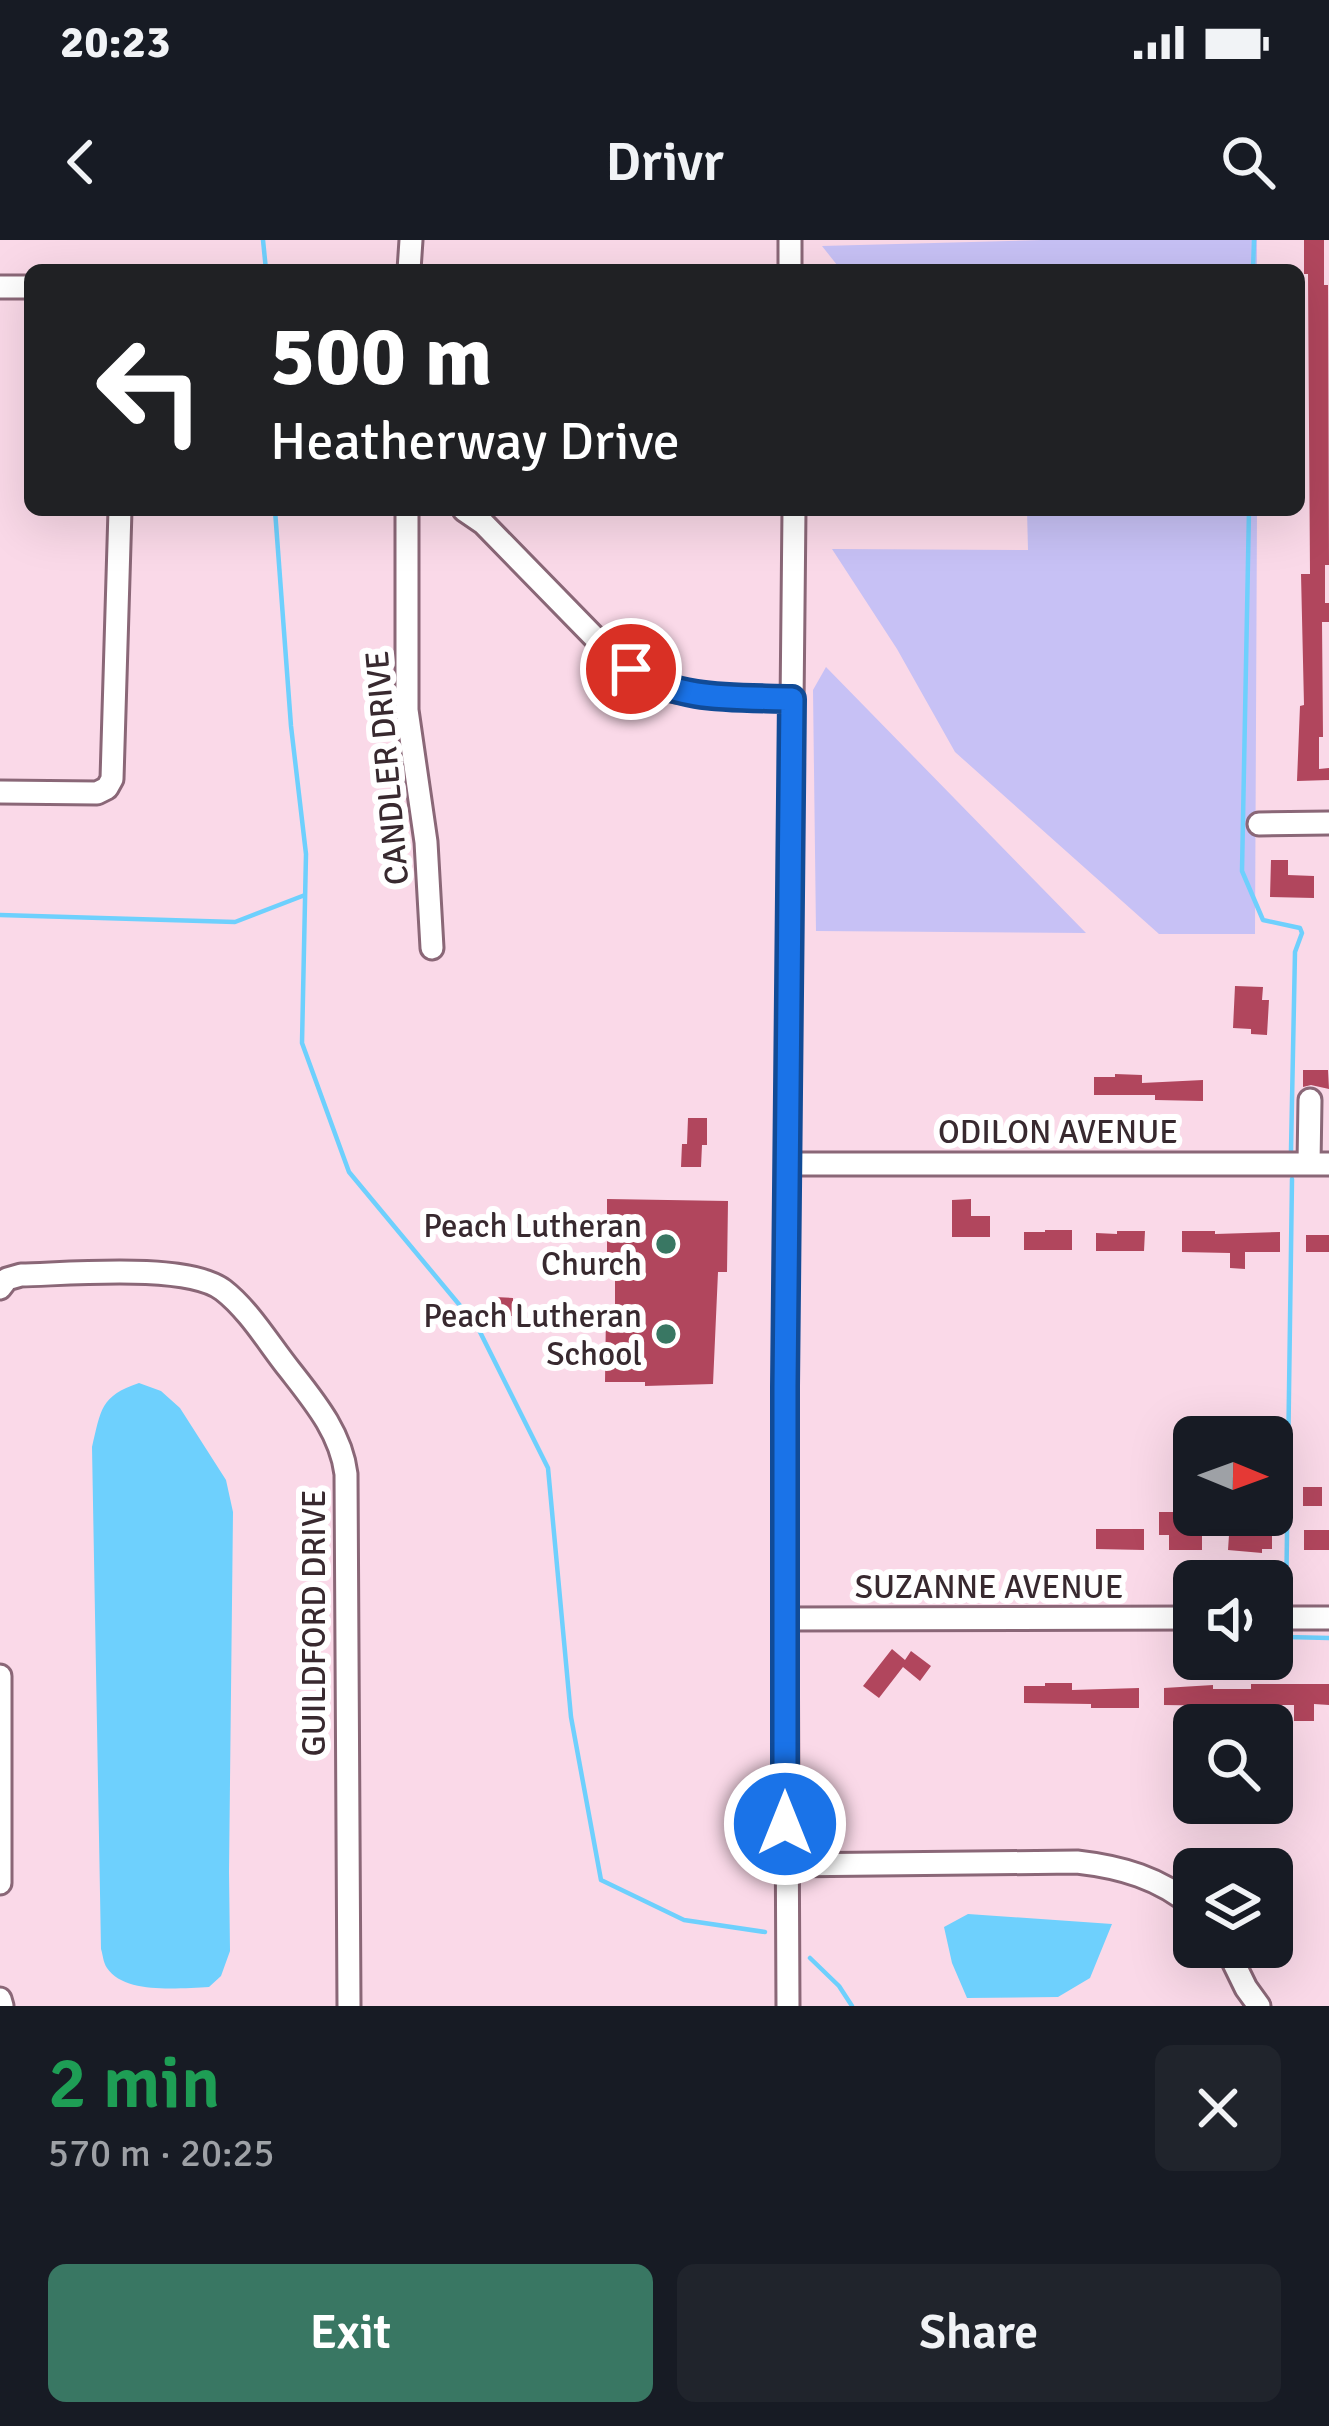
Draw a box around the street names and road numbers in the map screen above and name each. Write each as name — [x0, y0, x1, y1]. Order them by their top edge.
street label: CANDLER DRIVE — [357, 649, 418, 887]
street label: ODILON AVENUE — [938, 1112, 1178, 1153]
street label: GUILDFORD DRIVE — [294, 1489, 335, 1757]
street label: SUZANNE AVENUE — [855, 1567, 1123, 1608]

